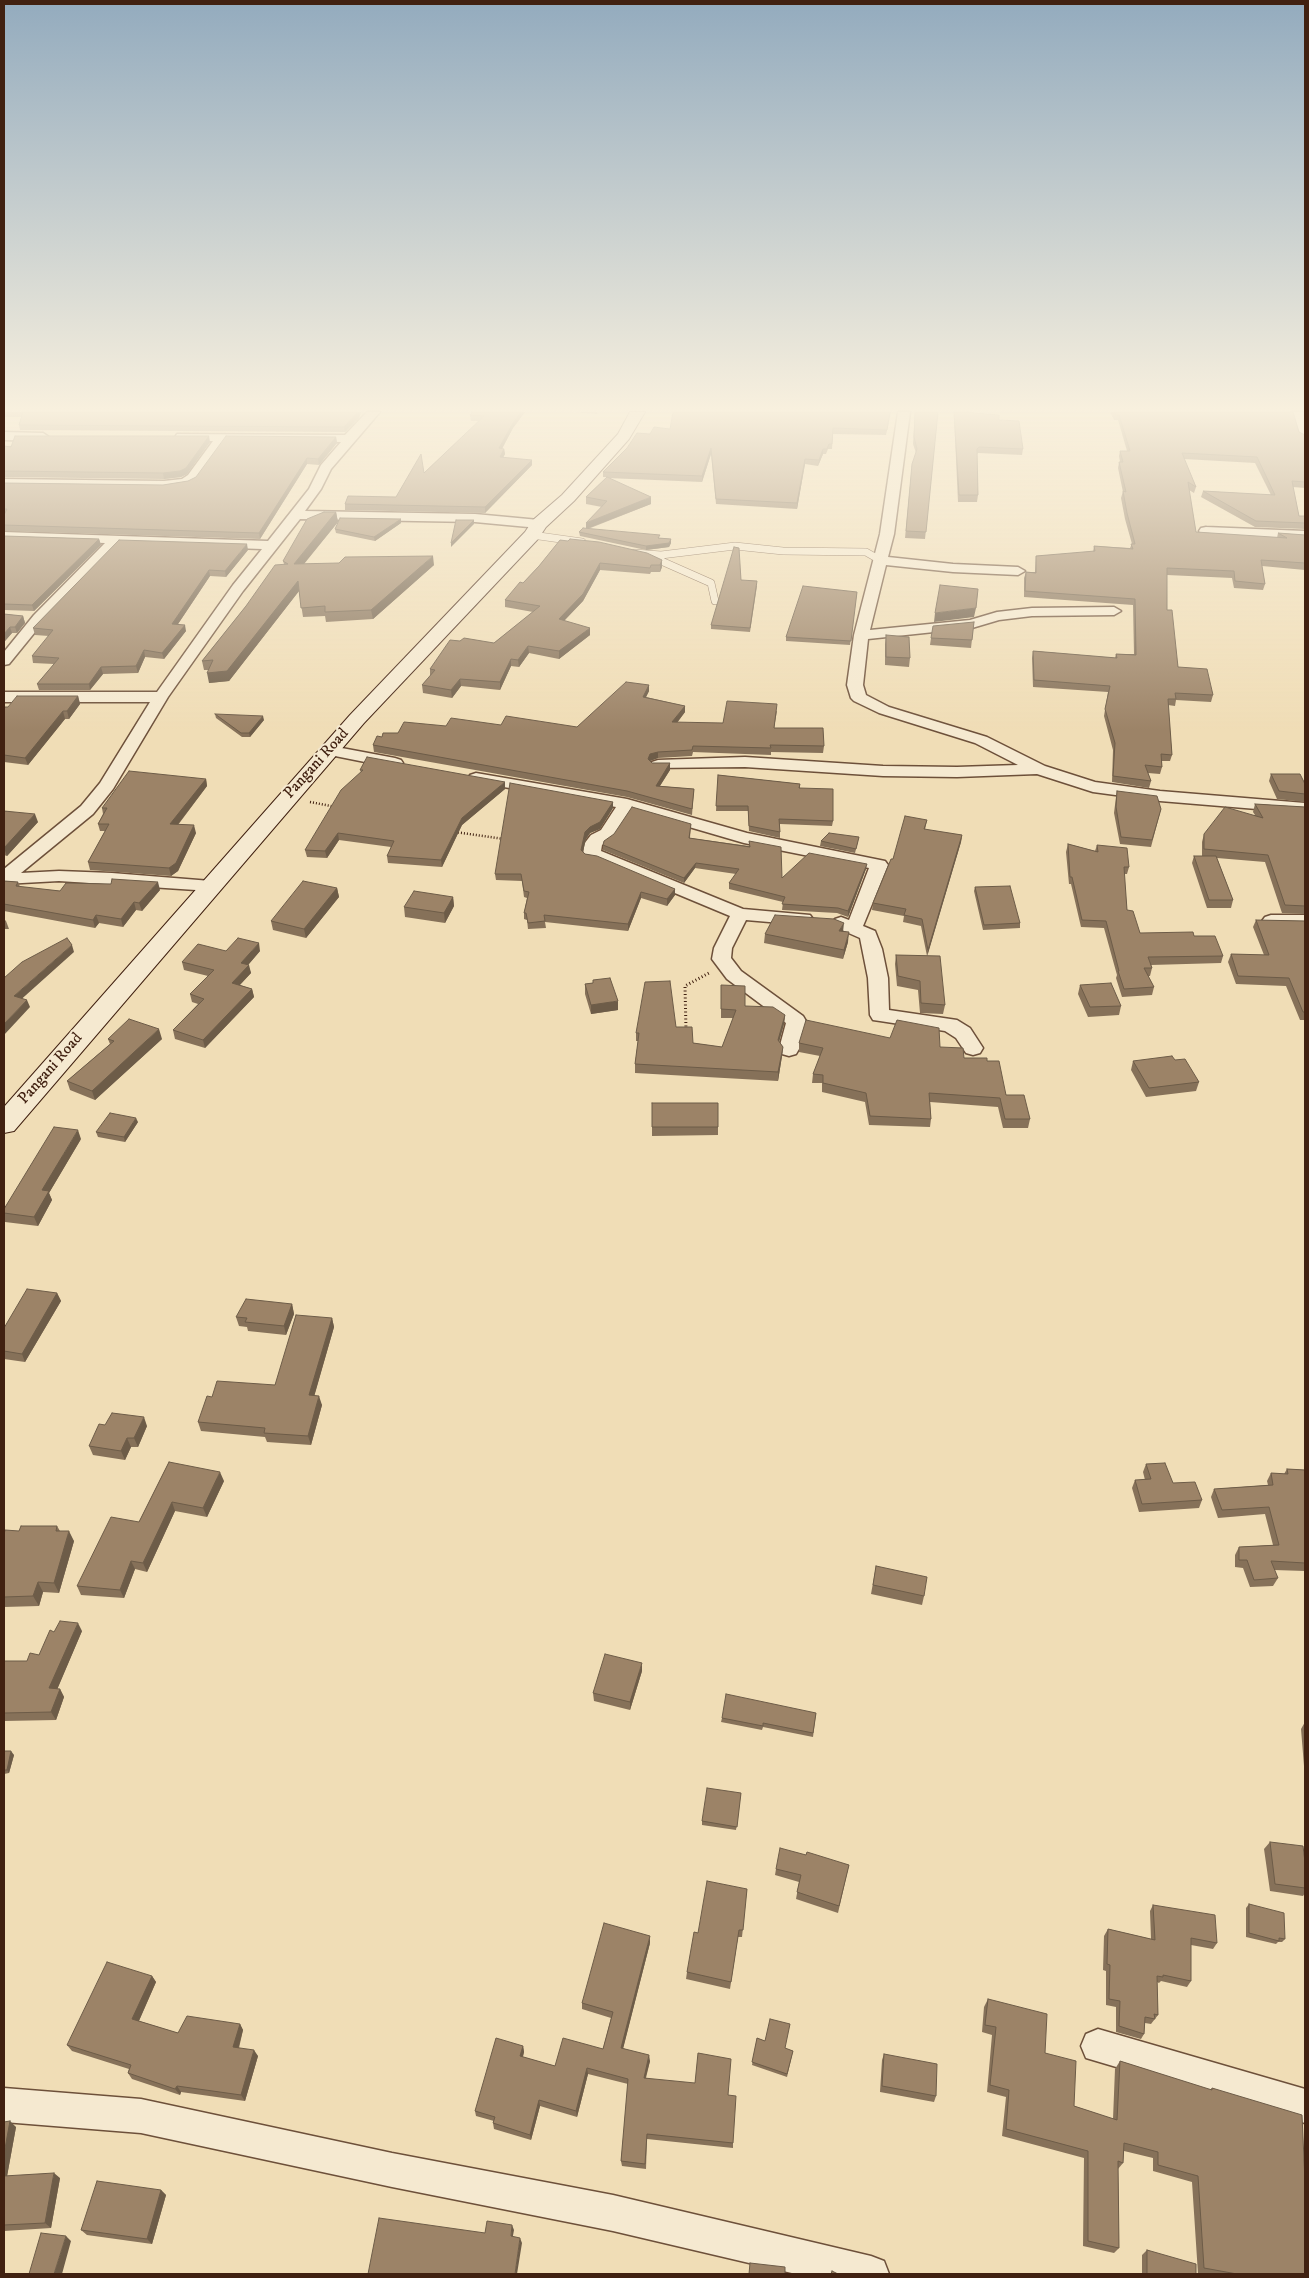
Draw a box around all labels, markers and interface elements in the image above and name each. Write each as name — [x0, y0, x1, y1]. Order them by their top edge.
street label: Pangani Road — [280, 725, 354, 803]
street label: Pangani Road — [15, 1029, 87, 1109]

